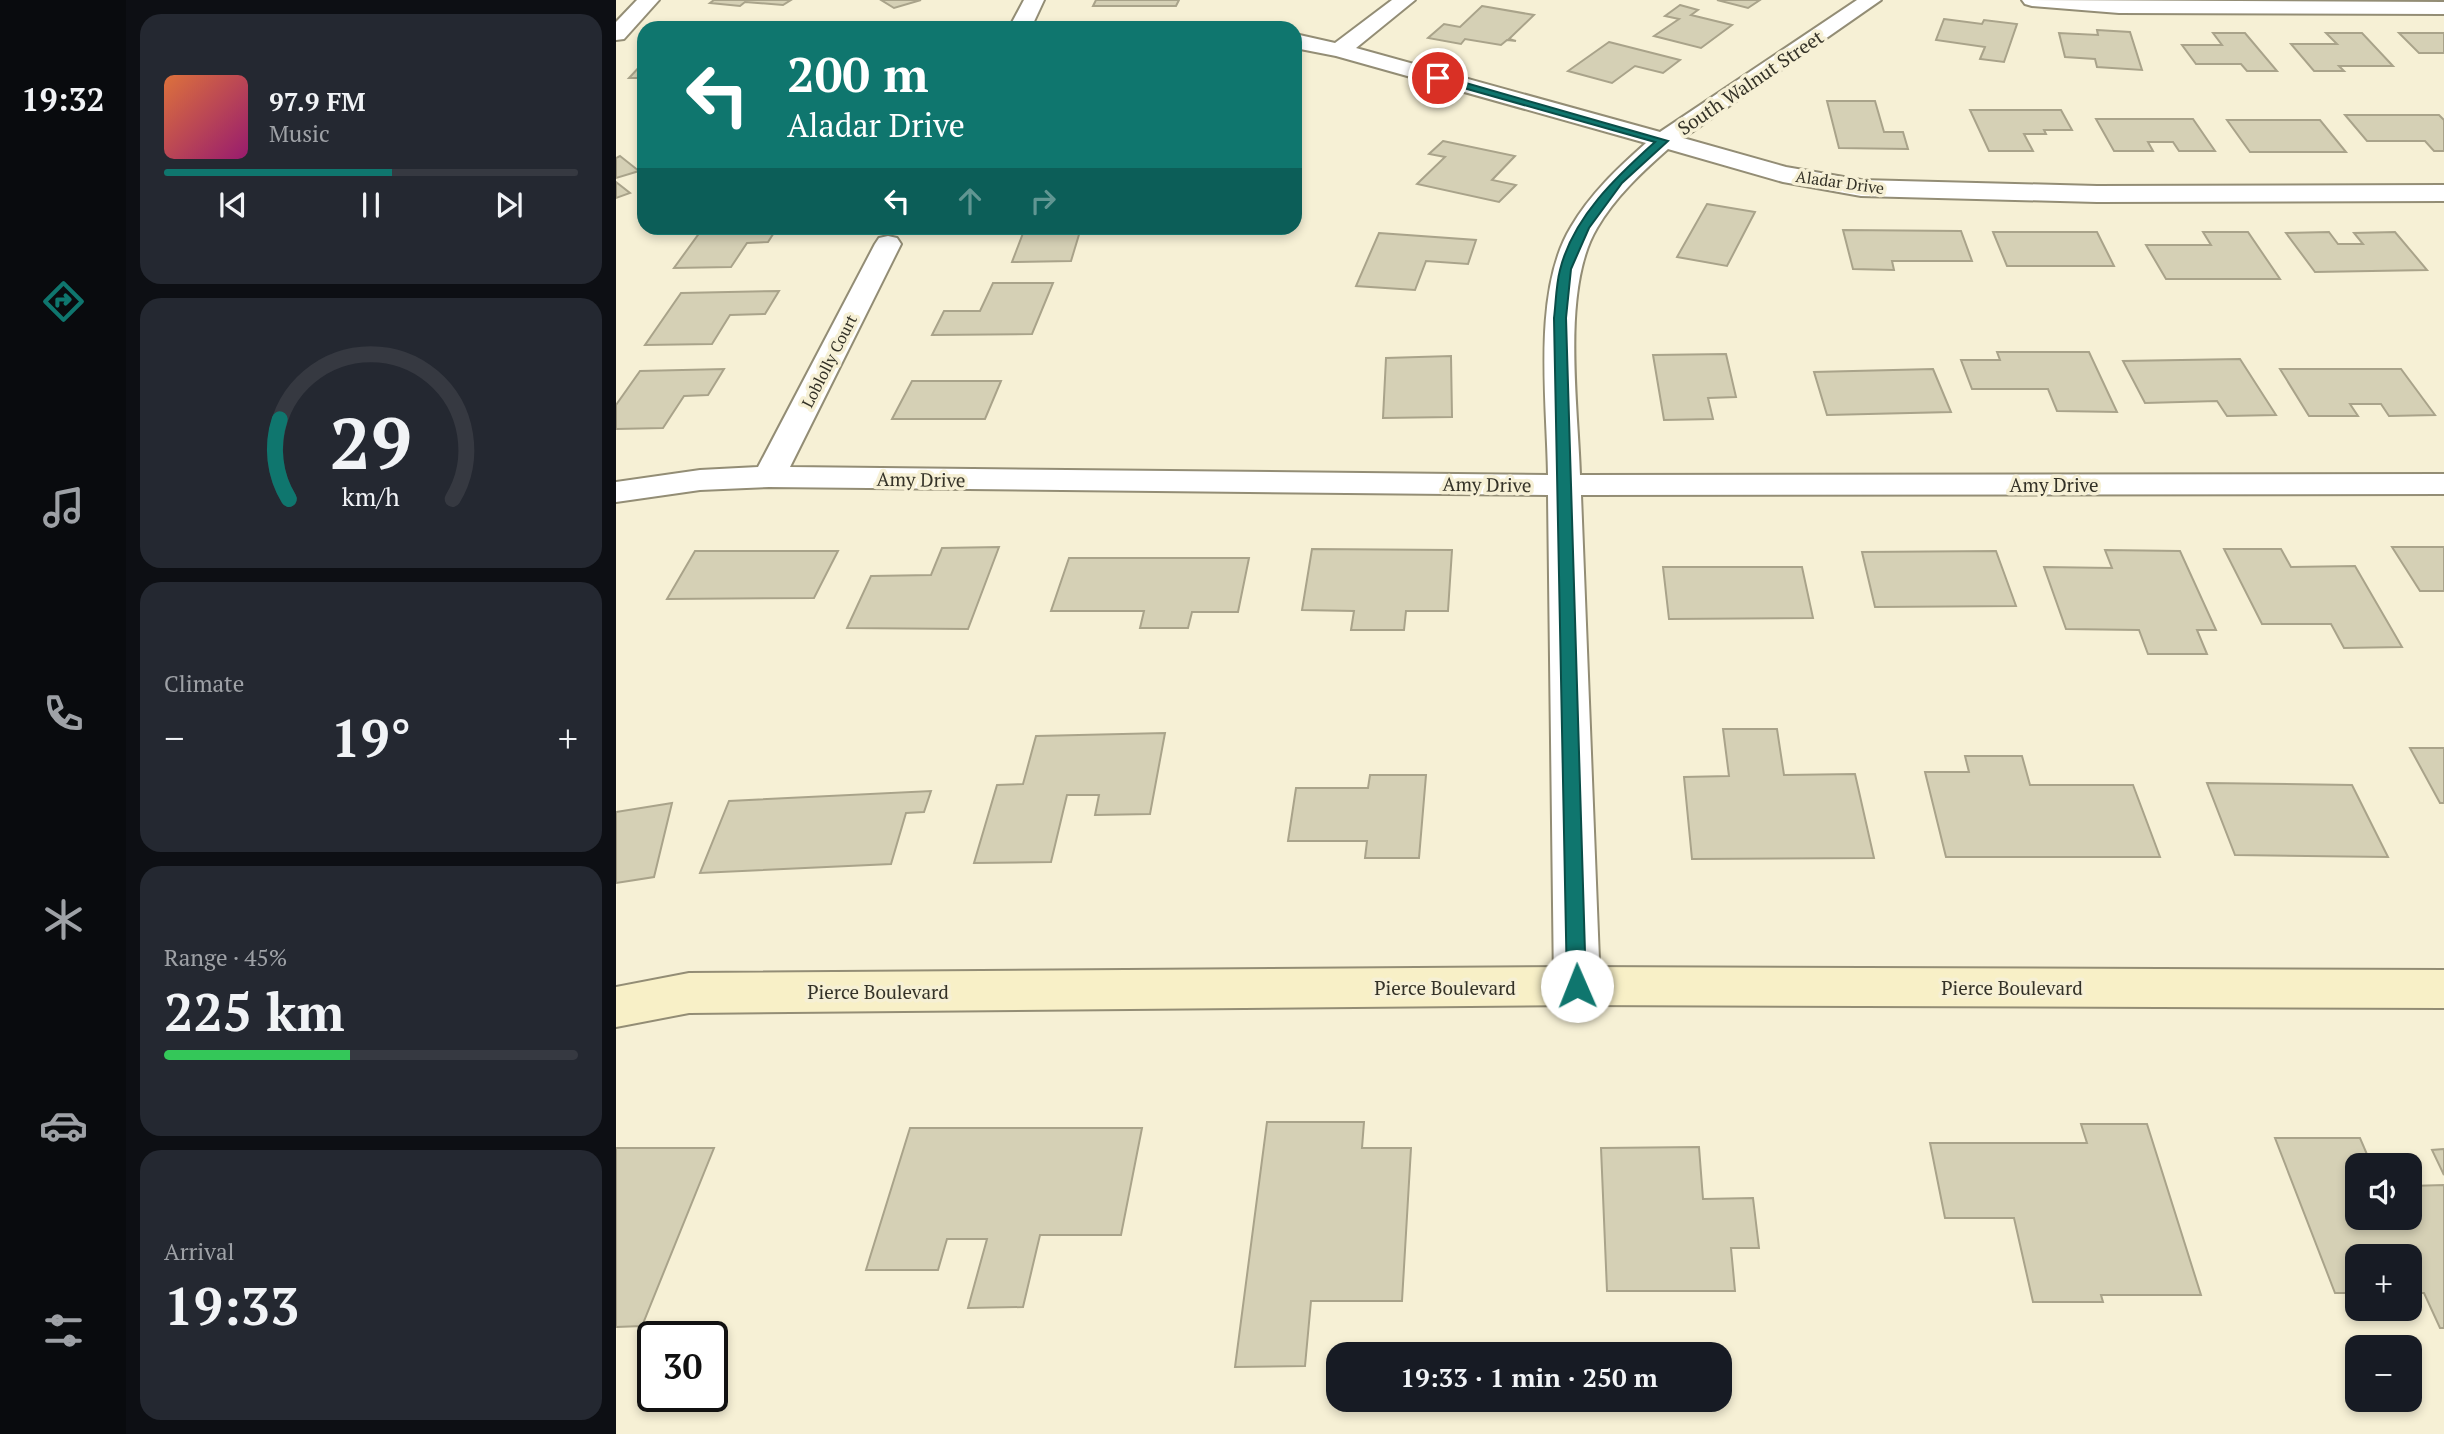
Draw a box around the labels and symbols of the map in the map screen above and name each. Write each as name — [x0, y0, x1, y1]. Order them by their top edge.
street label: South Walnut Street — [1672, 24, 1828, 140]
pin — [1408, 48, 1468, 108]
street label: Aladar Drive — [1794, 165, 1886, 199]
street label: Loblolly Court — [796, 311, 862, 411]
street label: Amy Drive — [876, 466, 966, 492]
street label: Amy Drive — [1442, 471, 1532, 497]
street label: Amy Drive — [2010, 472, 2098, 497]
position arrow — [1540, 949, 1614, 1023]
street label: Pierce Boulevard — [1374, 975, 1516, 1000]
street label: Pierce Boulevard — [1941, 975, 2083, 1000]
street label: Pierce Boulevard — [807, 979, 949, 1004]
speed limit sign: 30 — [637, 1321, 728, 1412]

